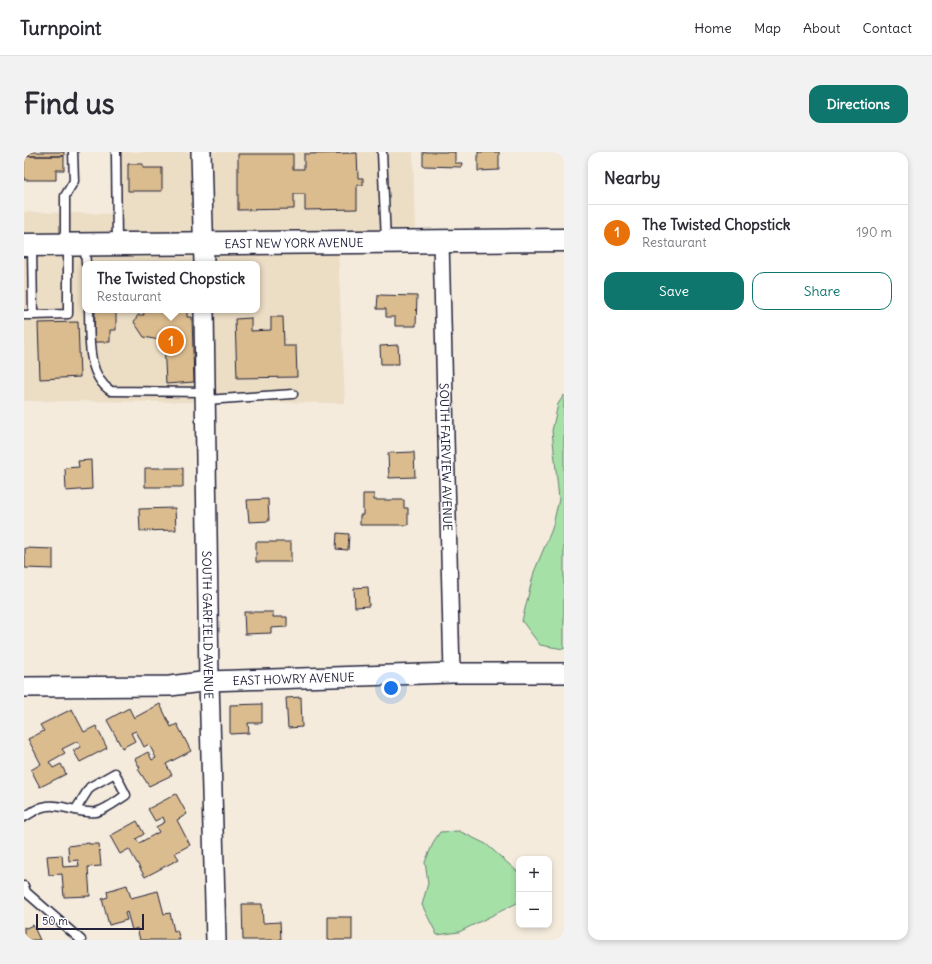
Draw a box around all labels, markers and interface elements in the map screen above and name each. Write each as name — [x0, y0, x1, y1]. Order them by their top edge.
text: Turnpoint — [20, 16, 101, 40]
text: Home — [694, 19, 732, 37]
text: Map — [754, 19, 781, 37]
text: About — [803, 19, 841, 37]
text: Contact — [863, 19, 912, 37]
button: Directions — [809, 85, 908, 123]
text: Find us — [24, 86, 115, 122]
text: Nearby — [604, 167, 660, 189]
text: The Twisted Chopstick — [642, 215, 790, 234]
text: 1 — [614, 224, 620, 241]
text: 190 m — [856, 224, 892, 241]
street label: EAST NEW YORK AVENUE — [224, 234, 364, 251]
text: Restaurant — [642, 234, 707, 251]
popup — [82, 261, 260, 313]
text: The Twisted Chopstick — [97, 269, 245, 288]
button: Save — [604, 272, 744, 310]
button: Share — [752, 272, 892, 310]
text: Restaurant — [97, 288, 161, 305]
pin: 1 — [158, 326, 184, 356]
street label: SOUTH FAIRVIEW AVENUE — [437, 383, 456, 531]
street label: SOUTH GARFIELD AVENUE — [200, 551, 217, 699]
street label: EAST HOWRY AVENUE — [232, 669, 355, 688]
your location — [381, 678, 401, 698]
map controls — [516, 856, 552, 928]
button: + — [516, 856, 552, 892]
button: − — [516, 892, 552, 928]
scale bar — [36, 912, 144, 931]
text: 50 m — [42, 914, 68, 928]

